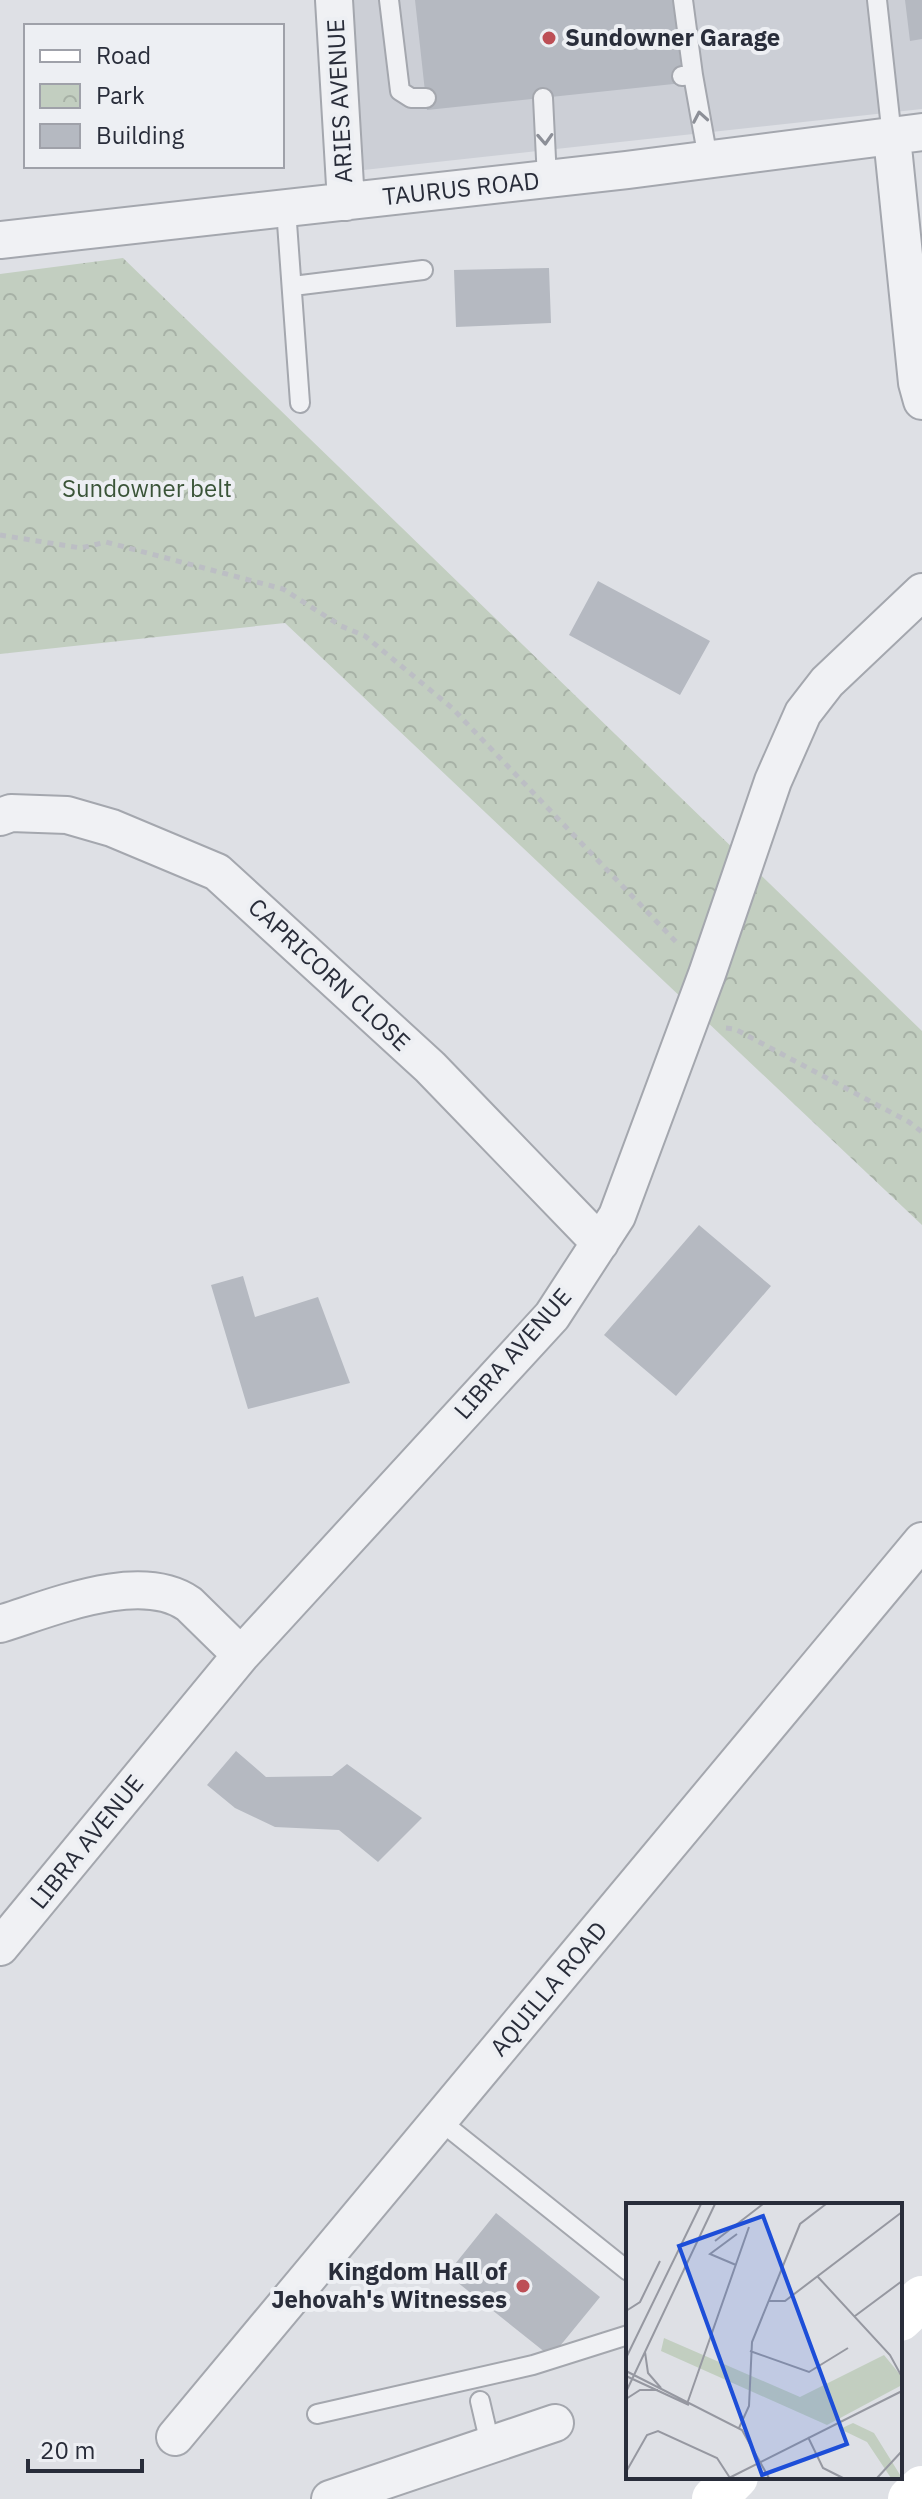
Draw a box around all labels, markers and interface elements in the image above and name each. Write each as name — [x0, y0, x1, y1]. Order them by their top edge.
street label: ARIES AVENUE — [319, 18, 359, 184]
place label: Sundowner Garage — [565, 21, 780, 53]
legend — [24, 24, 284, 168]
marker: Sundowner Garage — [540, 29, 558, 47]
text: Road — [96, 39, 151, 71]
text: Park — [96, 79, 145, 111]
one-way arrow — [693, 110, 710, 124]
text: Building — [96, 119, 184, 151]
one-way arrow — [536, 133, 553, 146]
street label: TAURUS ROAD — [381, 164, 541, 212]
park label: Sundowner belt — [62, 472, 232, 504]
street label: CAPRICORN CLOSE — [242, 891, 418, 1058]
street label: LIBRA AVENUE — [446, 1281, 578, 1426]
street label: LIBRA AVENUE — [22, 1768, 150, 1915]
street label: AQUILLA ROAD — [482, 1914, 614, 2062]
inset map — [626, 2203, 902, 2479]
place label: Kingdom Hall of Jehovah's Witnesses — [271, 2255, 507, 2315]
marker: Kingdom Hall of Jehovah's Witnesses — [514, 2277, 532, 2295]
scale bar — [28, 2423, 142, 2473]
text: 20 m — [40, 2434, 95, 2466]

